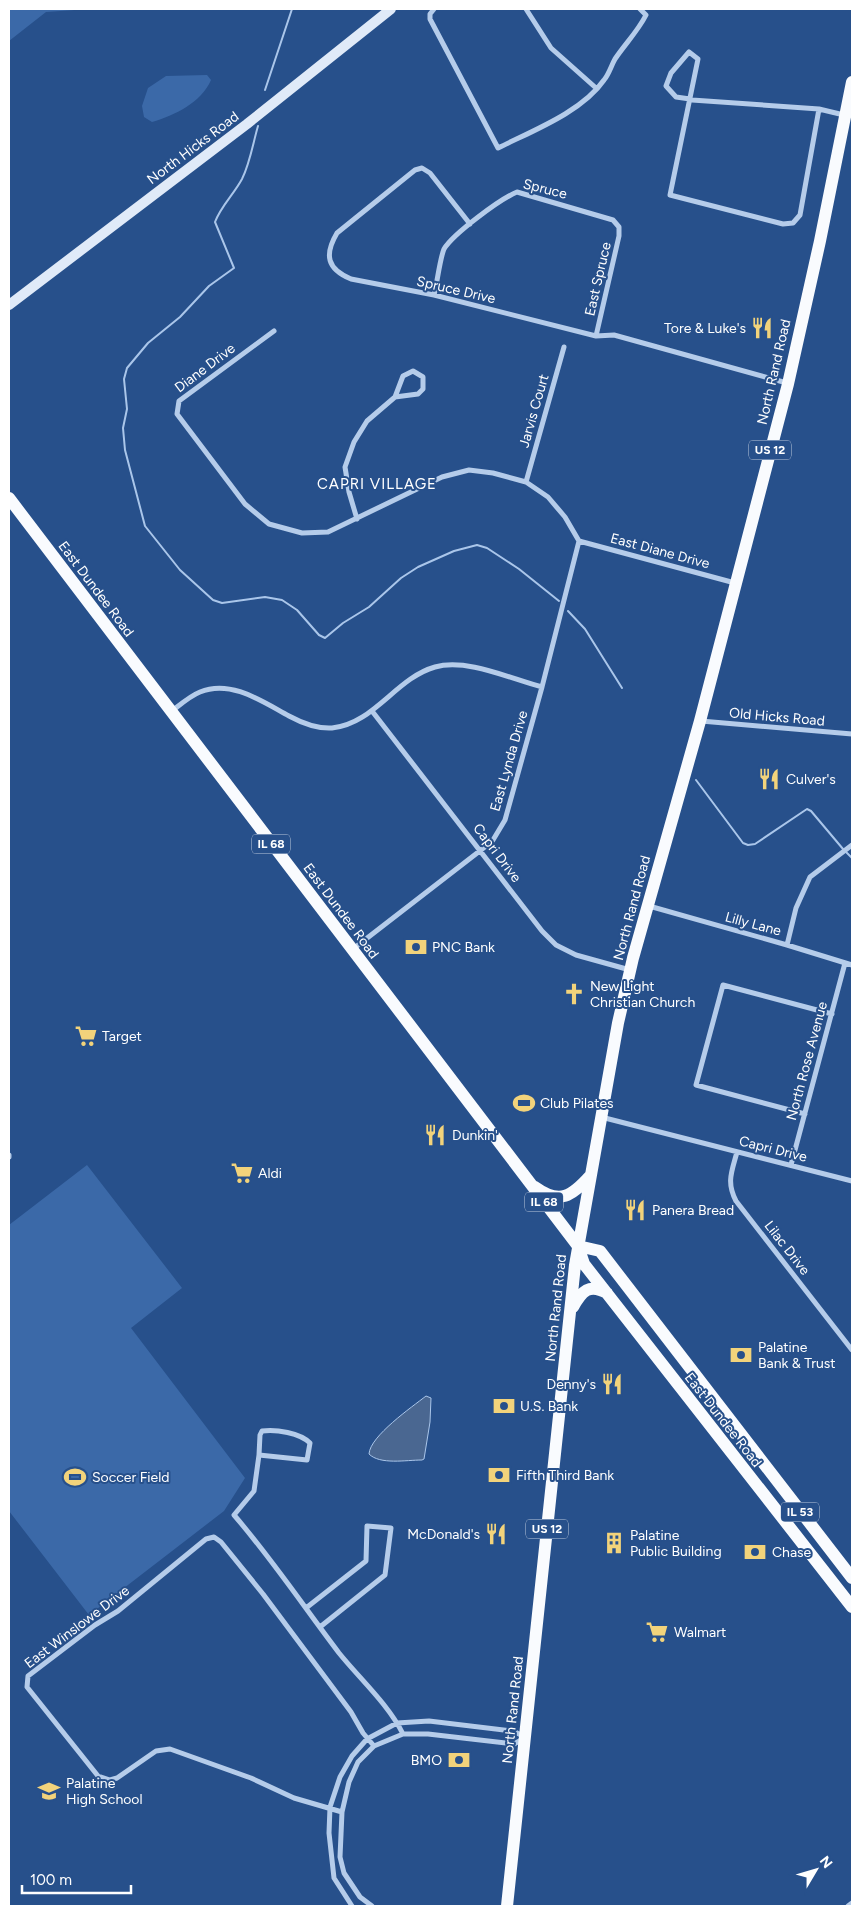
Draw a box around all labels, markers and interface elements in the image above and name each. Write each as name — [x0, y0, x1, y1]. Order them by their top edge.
street label: North Hicks Road — [144, 108, 242, 188]
street label: Spruce — [521, 175, 569, 203]
street label: East Spruce — [581, 240, 615, 318]
street label: Spruce Drive — [415, 273, 497, 307]
restaurant icon: Tore & Luke's — [749, 315, 775, 341]
street label: North Rand Road — [754, 318, 794, 426]
place label: Tore & Luke's — [664, 320, 746, 337]
street label: Diane Drive — [171, 340, 239, 396]
street label: Jarvis Court — [515, 372, 553, 450]
road number: US 12 — [749, 440, 791, 460]
district label: CAPRI VILLAGE — [317, 475, 437, 493]
street label: East Diane Drive — [609, 530, 712, 573]
street label: East Dundee Road — [55, 538, 137, 640]
street label: Old Hicks Road — [728, 704, 826, 730]
street label: East Lynda Drive — [486, 708, 532, 813]
restaurant icon: Culver's — [756, 766, 782, 792]
place label: Culver's — [786, 771, 836, 788]
street label: Capri Drive — [469, 820, 525, 886]
road number: IL 68 — [252, 834, 290, 854]
street label: North Rand Road — [610, 854, 654, 962]
street label: East Dundee Road — [300, 860, 382, 962]
street label: Lilly Lane — [723, 908, 783, 940]
bank icon: PNC Bank — [403, 934, 429, 960]
place label: PNC Bank — [432, 939, 495, 956]
place label: New Light Christian Church — [590, 978, 695, 1011]
church icon: New Light Christian Church — [561, 981, 587, 1007]
street label: North Rose Avenue — [783, 999, 831, 1122]
supermarket icon: Target — [73, 1023, 99, 1049]
place label: Target — [102, 1028, 142, 1045]
sports icon: Club Pilates — [511, 1090, 537, 1116]
place label: Club Pilates — [540, 1095, 614, 1112]
restaurant icon: Dunkin' — [422, 1122, 448, 1148]
place label: Dunkin' — [452, 1127, 498, 1144]
street label: Capri Drive — [737, 1132, 809, 1166]
supermarket icon: Aldi — [229, 1160, 255, 1186]
place label: Aldi — [258, 1165, 282, 1182]
road number: IL 68 — [525, 1192, 563, 1212]
restaurant icon: Panera Bread — [622, 1197, 648, 1223]
place label: Panera Bread — [652, 1202, 734, 1219]
street label: Lilac Drive — [761, 1217, 814, 1279]
street label: North Rand Road — [542, 1253, 570, 1363]
place label: Palatine Bank & Trust — [758, 1339, 836, 1372]
bank icon: Palatine Bank & Trust — [728, 1342, 754, 1368]
street label: East Dundee Road — [681, 1369, 765, 1471]
restaurant icon: Denny's — [599, 1371, 625, 1397]
place label: Denny's — [547, 1376, 596, 1393]
bank icon: U.S. Bank — [491, 1393, 517, 1419]
place label: U.S. Bank — [520, 1398, 578, 1415]
bank icon: Fifth Third Bank — [486, 1462, 512, 1488]
sports icon: Soccer Field — [62, 1464, 88, 1490]
place label: Fifth Third Bank — [516, 1467, 614, 1484]
place label: Soccer Field — [92, 1469, 169, 1486]
road number: IL 53 — [781, 1502, 819, 1521]
road number: US 12 — [526, 1520, 568, 1538]
restaurant icon: McDonald's — [483, 1521, 509, 1547]
place label: McDonald's — [407, 1526, 480, 1543]
place label: Palatine Public Building — [630, 1527, 722, 1560]
building icon: Palatine Public Building — [601, 1530, 627, 1556]
bank icon: Chase — [742, 1539, 768, 1565]
place label: Chase — [772, 1544, 812, 1561]
street label: East Winslowe Drive — [21, 1582, 133, 1672]
supermarket icon: Walmart — [644, 1619, 670, 1645]
place label: Walmart — [674, 1624, 726, 1641]
street label: North Rand Road — [499, 1655, 527, 1765]
bank icon: BMO — [446, 1747, 472, 1773]
place label: BMO — [411, 1752, 442, 1769]
place label: Palatine High School — [66, 1775, 143, 1808]
school or university icon: Palatine High School — [36, 1778, 62, 1804]
north arrow — [791, 1845, 841, 1895]
text: N — [816, 1853, 836, 1872]
scale bar — [22, 1862, 131, 1894]
text: 100 m — [30, 1871, 72, 1889]

